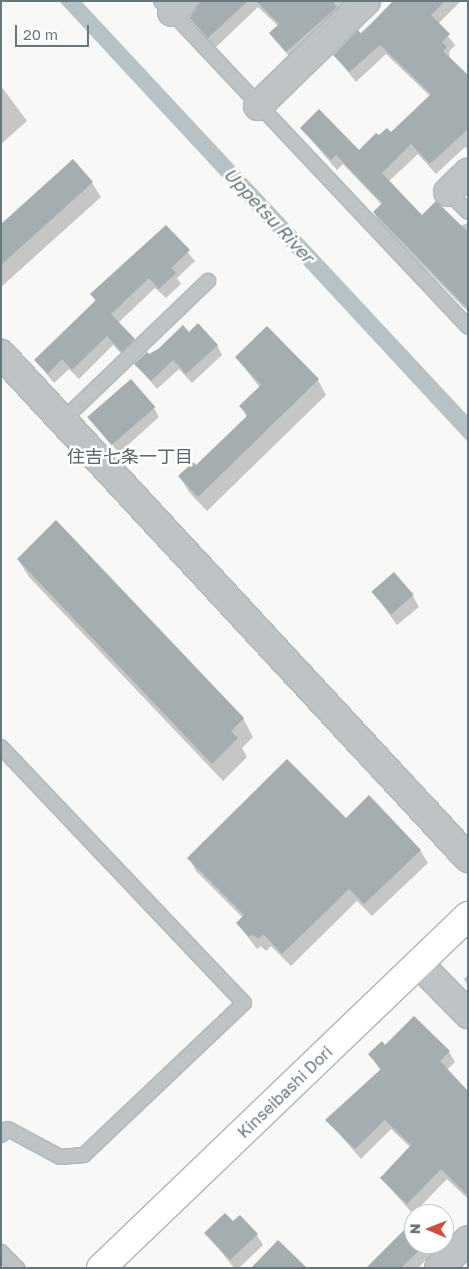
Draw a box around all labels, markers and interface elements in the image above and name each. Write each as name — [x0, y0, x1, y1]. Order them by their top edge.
scale bar — [18, 15, 91, 47]
text: 20 m — [23, 25, 58, 43]
water label: Uppetsu River — [219, 163, 319, 267]
district label: 住吉七条一丁目 — [67, 445, 193, 467]
street label: Kinseibashi Dori — [234, 1042, 336, 1142]
north arrow — [404, 1204, 454, 1254]
text: N — [406, 1223, 423, 1234]

